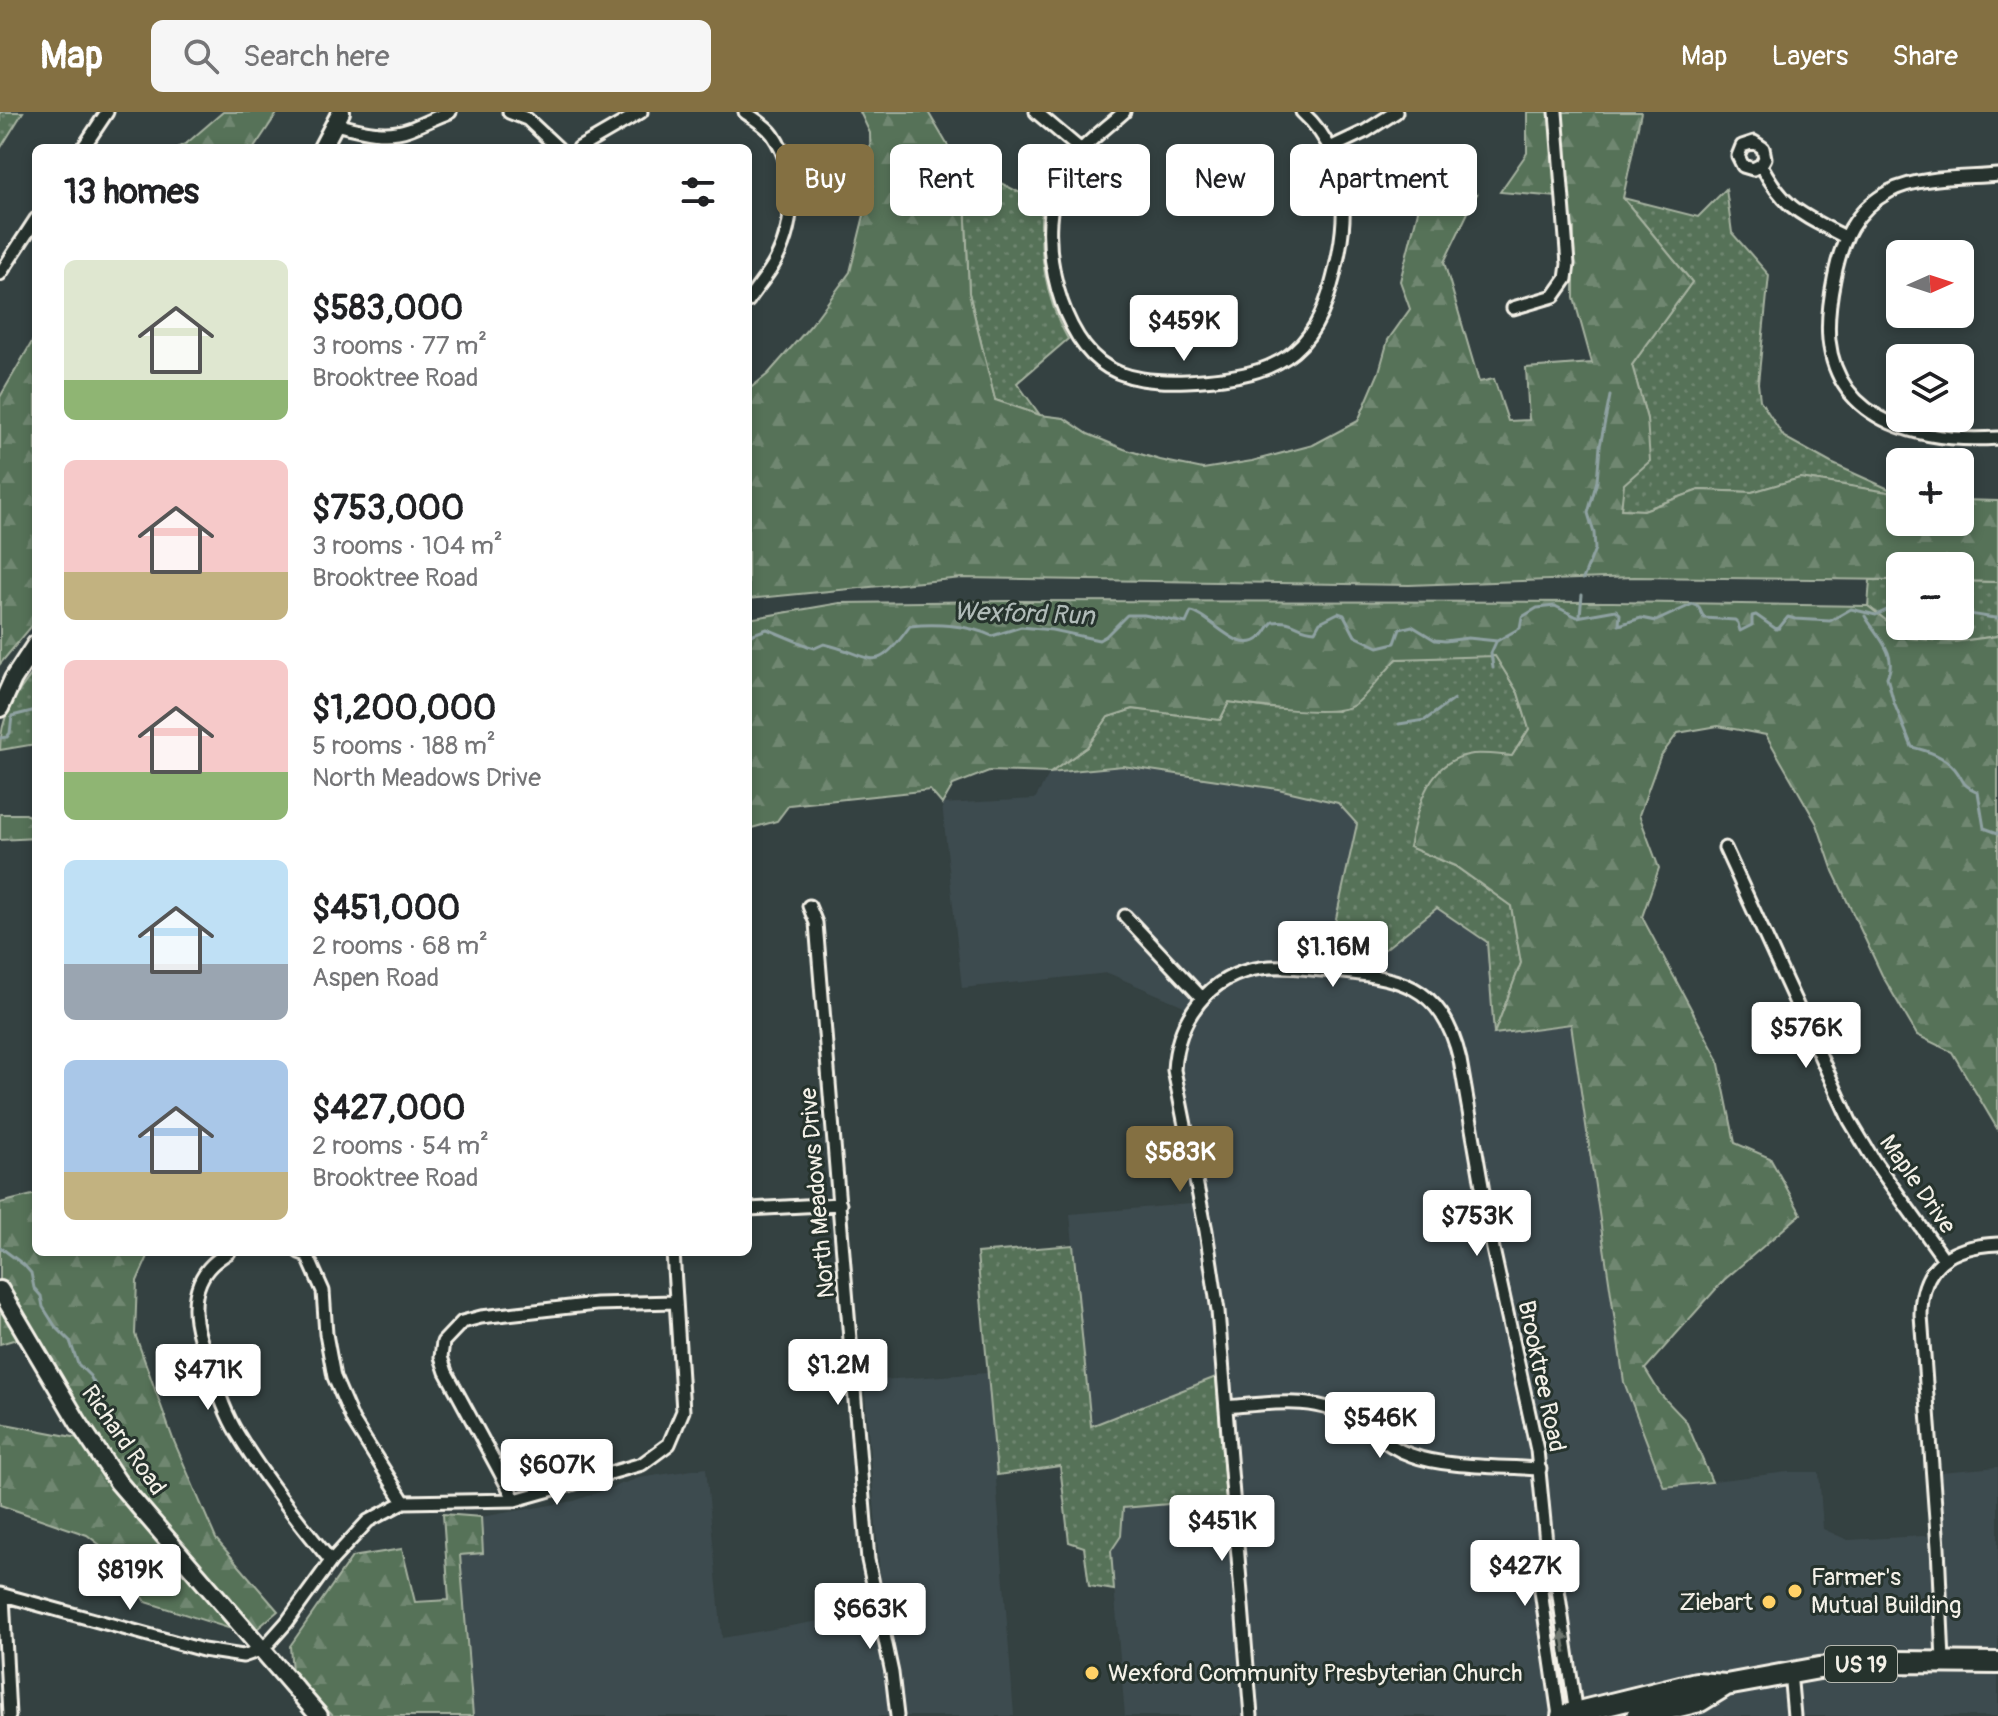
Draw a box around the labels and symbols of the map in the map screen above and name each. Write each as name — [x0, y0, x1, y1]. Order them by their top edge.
north arrow — [1886, 240, 1974, 328]
pin: $459K — [1128, 295, 1240, 363]
water label: Wexford Run — [953, 596, 1096, 632]
pin: $1.16M — [1268, 921, 1398, 989]
pin: $576K — [1750, 1002, 1862, 1070]
street label: North Meadows Drive — [794, 1086, 841, 1300]
pin: $583K — [1124, 1126, 1236, 1194]
street label: Maple Drive — [1873, 1129, 1962, 1239]
pin: $753K — [1421, 1190, 1533, 1258]
street label: Brooktree Road — [1511, 1298, 1572, 1454]
pin: $1.2M — [782, 1339, 894, 1407]
pin: $471K — [152, 1344, 264, 1412]
street label: Richard Road — [75, 1380, 172, 1501]
pin: $546K — [1324, 1392, 1436, 1460]
pin: $607K — [501, 1439, 613, 1507]
pin: $451K — [1166, 1495, 1278, 1563]
pin: $427K — [1469, 1540, 1581, 1608]
pin: $819K — [74, 1544, 186, 1612]
place label: Farmer's Mutual Building — [1811, 1563, 1961, 1620]
marker: Farmer's Mutual Building — [1786, 1582, 1804, 1600]
pin: $663K — [814, 1583, 926, 1651]
place label: Ziebart — [1679, 1588, 1753, 1617]
marker: Ziebart — [1760, 1593, 1778, 1611]
one-way arrow — [1557, 1629, 1570, 1654]
road number: US 19 — [1825, 1646, 1897, 1682]
place label: Wexford Community Presbyterian Church — [1108, 1659, 1522, 1688]
marker: Wexford Community Presbyterian Church — [1083, 1664, 1101, 1682]

